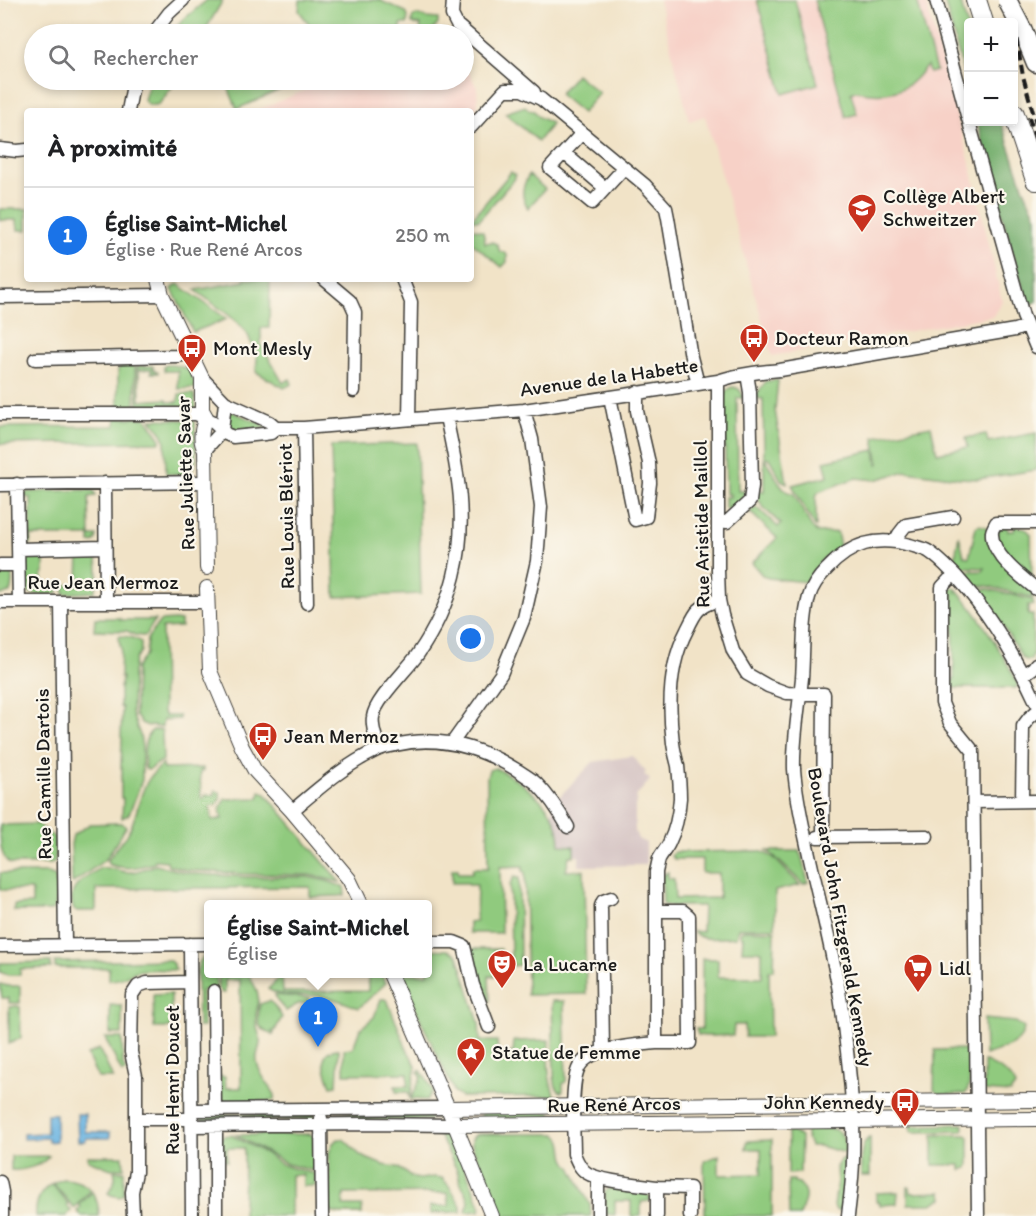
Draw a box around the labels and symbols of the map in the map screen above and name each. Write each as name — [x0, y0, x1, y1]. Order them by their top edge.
place label: Collège Albert Schweitzer — [883, 184, 1005, 231]
school or university icon: Collège Albert Schweitzer — [846, 192, 878, 234]
bus stop icon: Docteur Ramon — [738, 322, 770, 364]
place label: Docteur Ramon — [775, 326, 909, 350]
bus stop icon: Mont Mesly — [176, 332, 208, 374]
place label: Mont Mesly — [213, 336, 313, 360]
street label: Avenue de la Habette — [518, 353, 700, 401]
street label: Rue Juliette Savar — [170, 395, 200, 551]
street label: Rue Aristide Maillol — [688, 440, 714, 608]
street label: Rue Louis Blériot — [273, 443, 299, 589]
street label: Rue Jean Mermoz — [27, 570, 179, 594]
your location — [456, 624, 485, 653]
street label: Rue Camille Dartois — [30, 688, 56, 860]
bus stop icon: Jean Mermoz — [247, 720, 279, 762]
place label: Jean Mermoz — [284, 724, 399, 748]
street label: Boulevard John Fitzgerald Kennedy — [803, 766, 879, 1069]
theatre icon: La Lucarne — [486, 948, 518, 990]
place label: La Lucarne — [523, 952, 617, 976]
supermarket icon: Lidl — [902, 952, 934, 994]
place label: Lidl — [939, 956, 971, 980]
pin: 1 — [298, 998, 338, 1047]
street label: Rue Henri Doucet — [160, 1005, 184, 1155]
place icon: Statue de Femme — [455, 1036, 487, 1078]
place label: Statue de Femme — [492, 1040, 641, 1064]
bus stop icon: John Kennedy — [889, 1086, 921, 1128]
place label: John Kennedy — [764, 1090, 885, 1114]
street label: Rue René Arcos — [547, 1091, 681, 1117]

